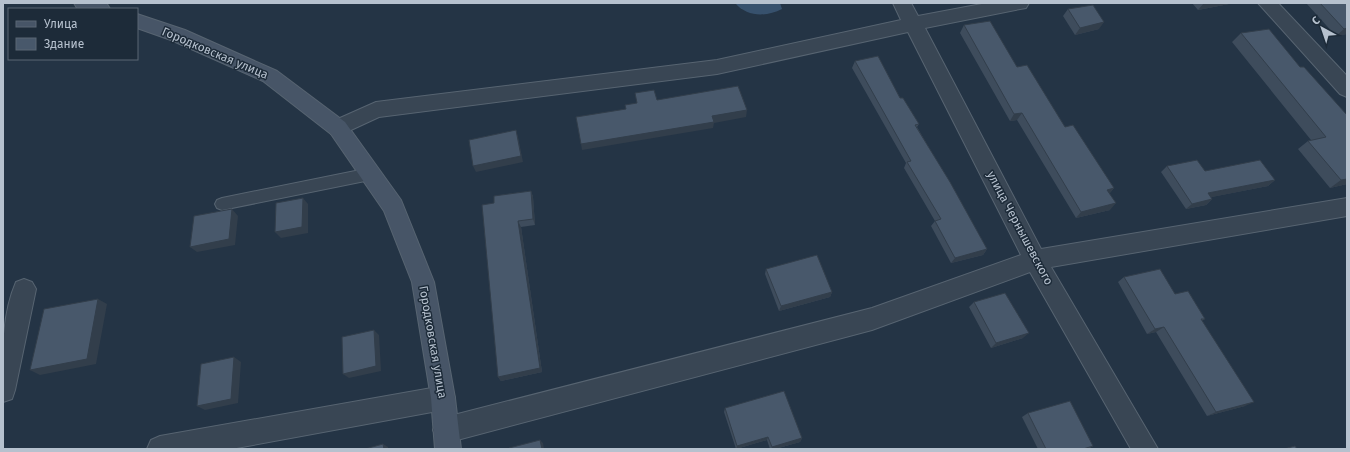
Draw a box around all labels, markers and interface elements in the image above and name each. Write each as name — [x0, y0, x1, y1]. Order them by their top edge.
legend — [8, 8, 138, 60]
north arrow — [1302, 8, 1342, 48]
text: С — [1309, 13, 1323, 28]
text: Улица — [44, 17, 78, 31]
street label: Городковская улица — [160, 24, 270, 82]
text: Здание — [44, 37, 84, 51]
street label: улица Чернышевского — [984, 169, 1056, 287]
street label: Городковская улица — [416, 285, 450, 399]

